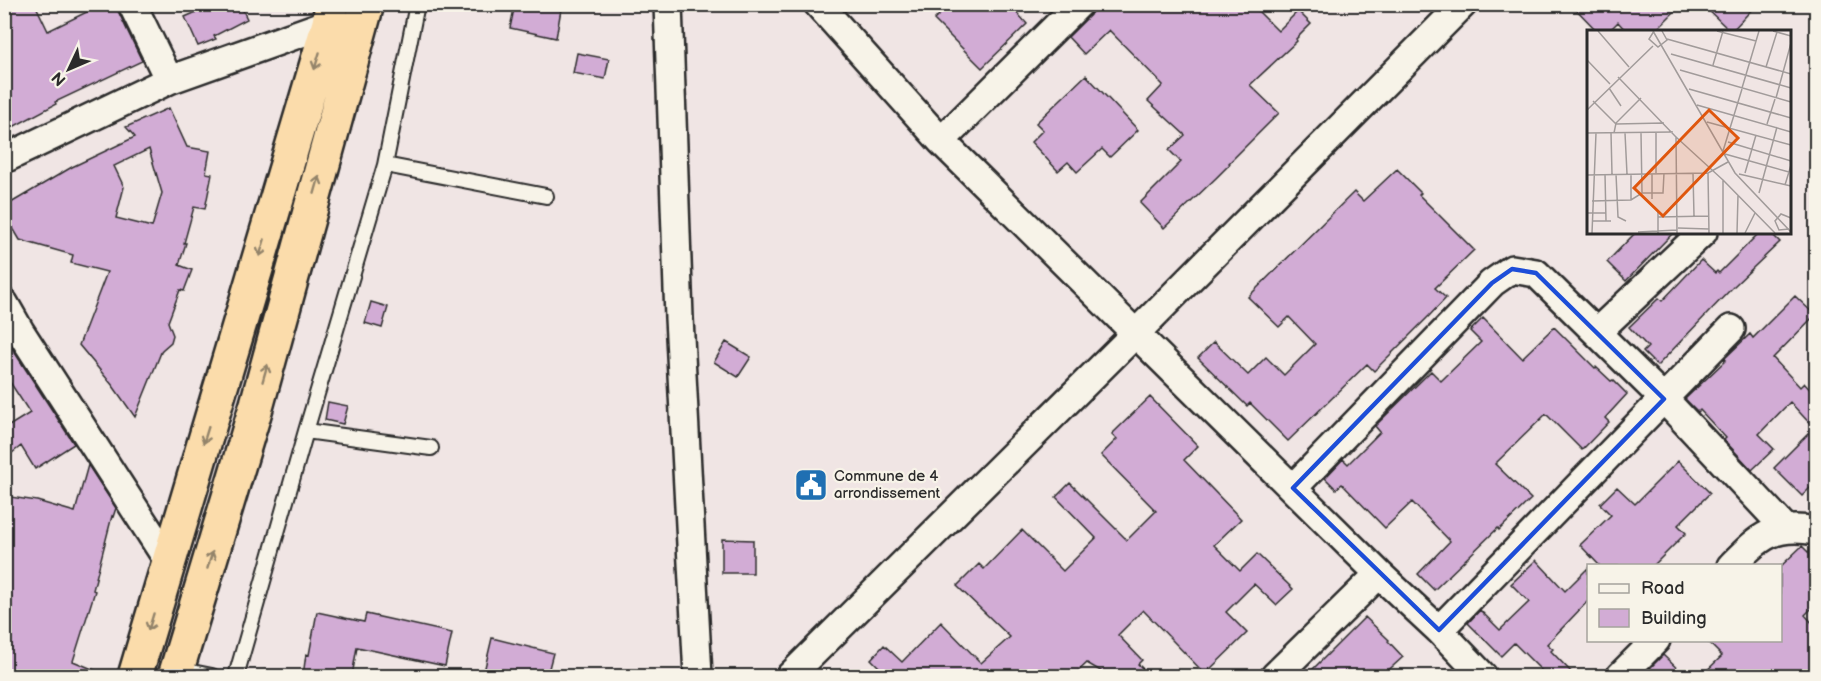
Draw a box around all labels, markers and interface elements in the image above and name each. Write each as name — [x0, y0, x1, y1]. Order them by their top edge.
inset map — [1587, 30, 1791, 234]
north arrow — [39, 39, 99, 99]
one-way arrow — [311, 51, 322, 70]
text: N — [48, 67, 70, 89]
one-way arrow — [312, 176, 323, 195]
one-way arrow — [256, 238, 267, 257]
one-way arrow — [260, 364, 271, 383]
one-way arrow — [200, 425, 211, 444]
public building icon: Commune de 4 arrondissement — [793, 467, 829, 503]
place label: Commune de 4 arrondissement — [834, 467, 941, 503]
one-way arrow — [205, 551, 216, 570]
legend — [1587, 564, 1782, 642]
text: Road — [1641, 578, 1685, 599]
text: Building — [1641, 608, 1707, 629]
one-way arrow — [145, 612, 156, 631]

